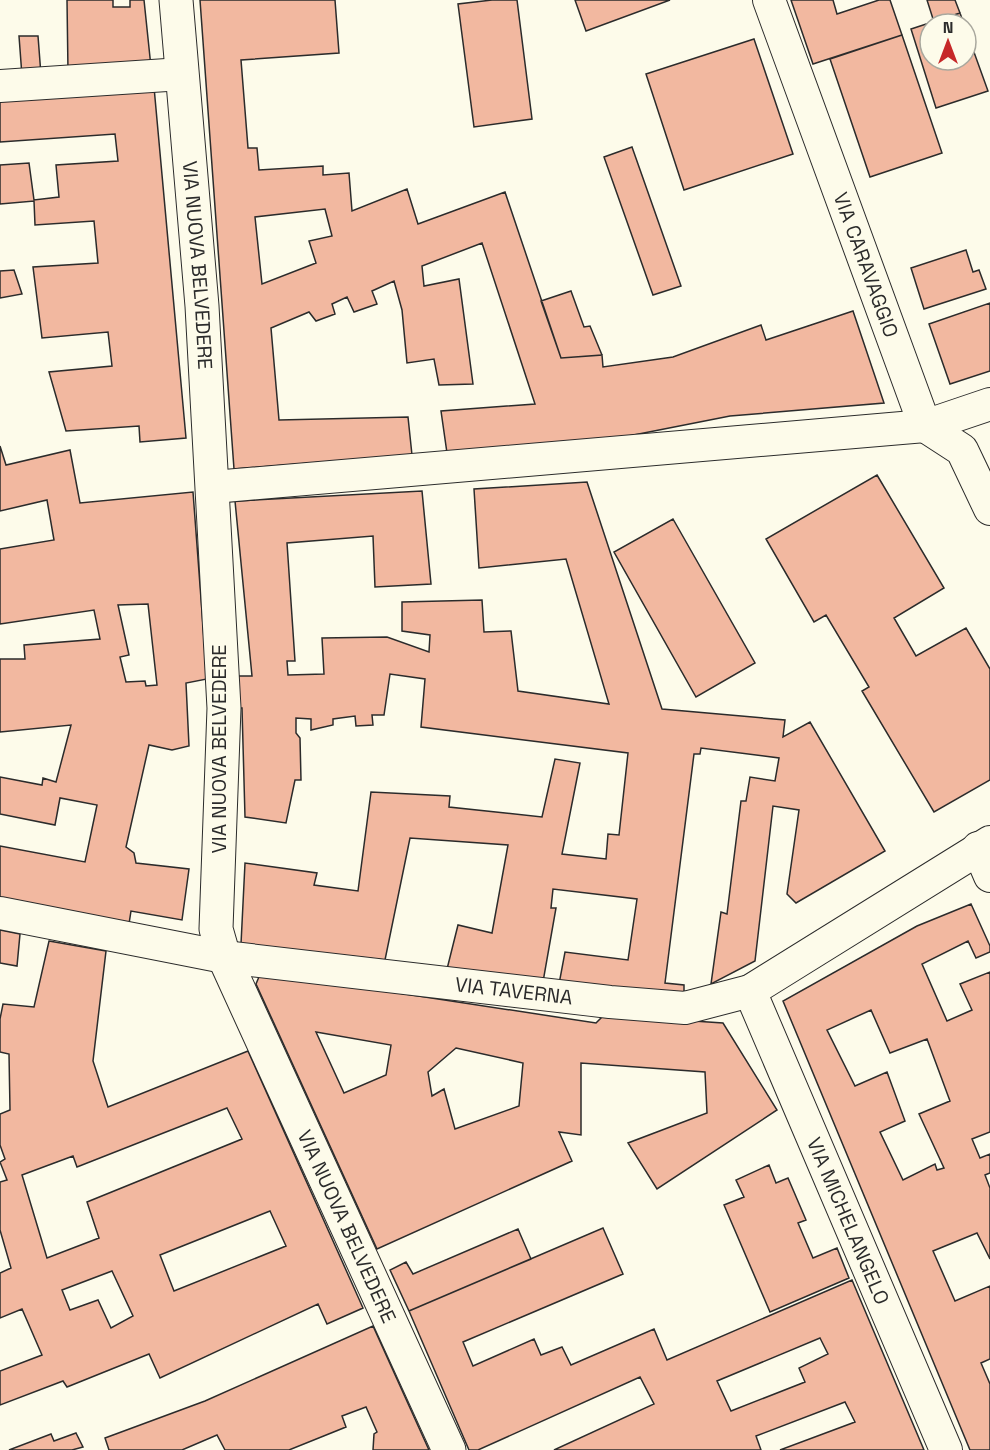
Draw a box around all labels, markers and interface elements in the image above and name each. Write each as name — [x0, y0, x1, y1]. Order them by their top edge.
north arrow — [918, 12, 978, 72]
text: N — [943, 17, 953, 38]
street label: VIA NUOVA BELVEDERE — [177, 160, 218, 370]
street label: VIA CARAVAGGIO — [828, 189, 904, 341]
street label: VIA NUOVA BELVEDERE — [206, 644, 232, 854]
street label: VIA TAVERNA — [454, 971, 574, 1011]
street label: VIA NUOVA BELVEDERE — [292, 1126, 402, 1327]
street label: VIA MICHELANGELO — [801, 1133, 895, 1309]

